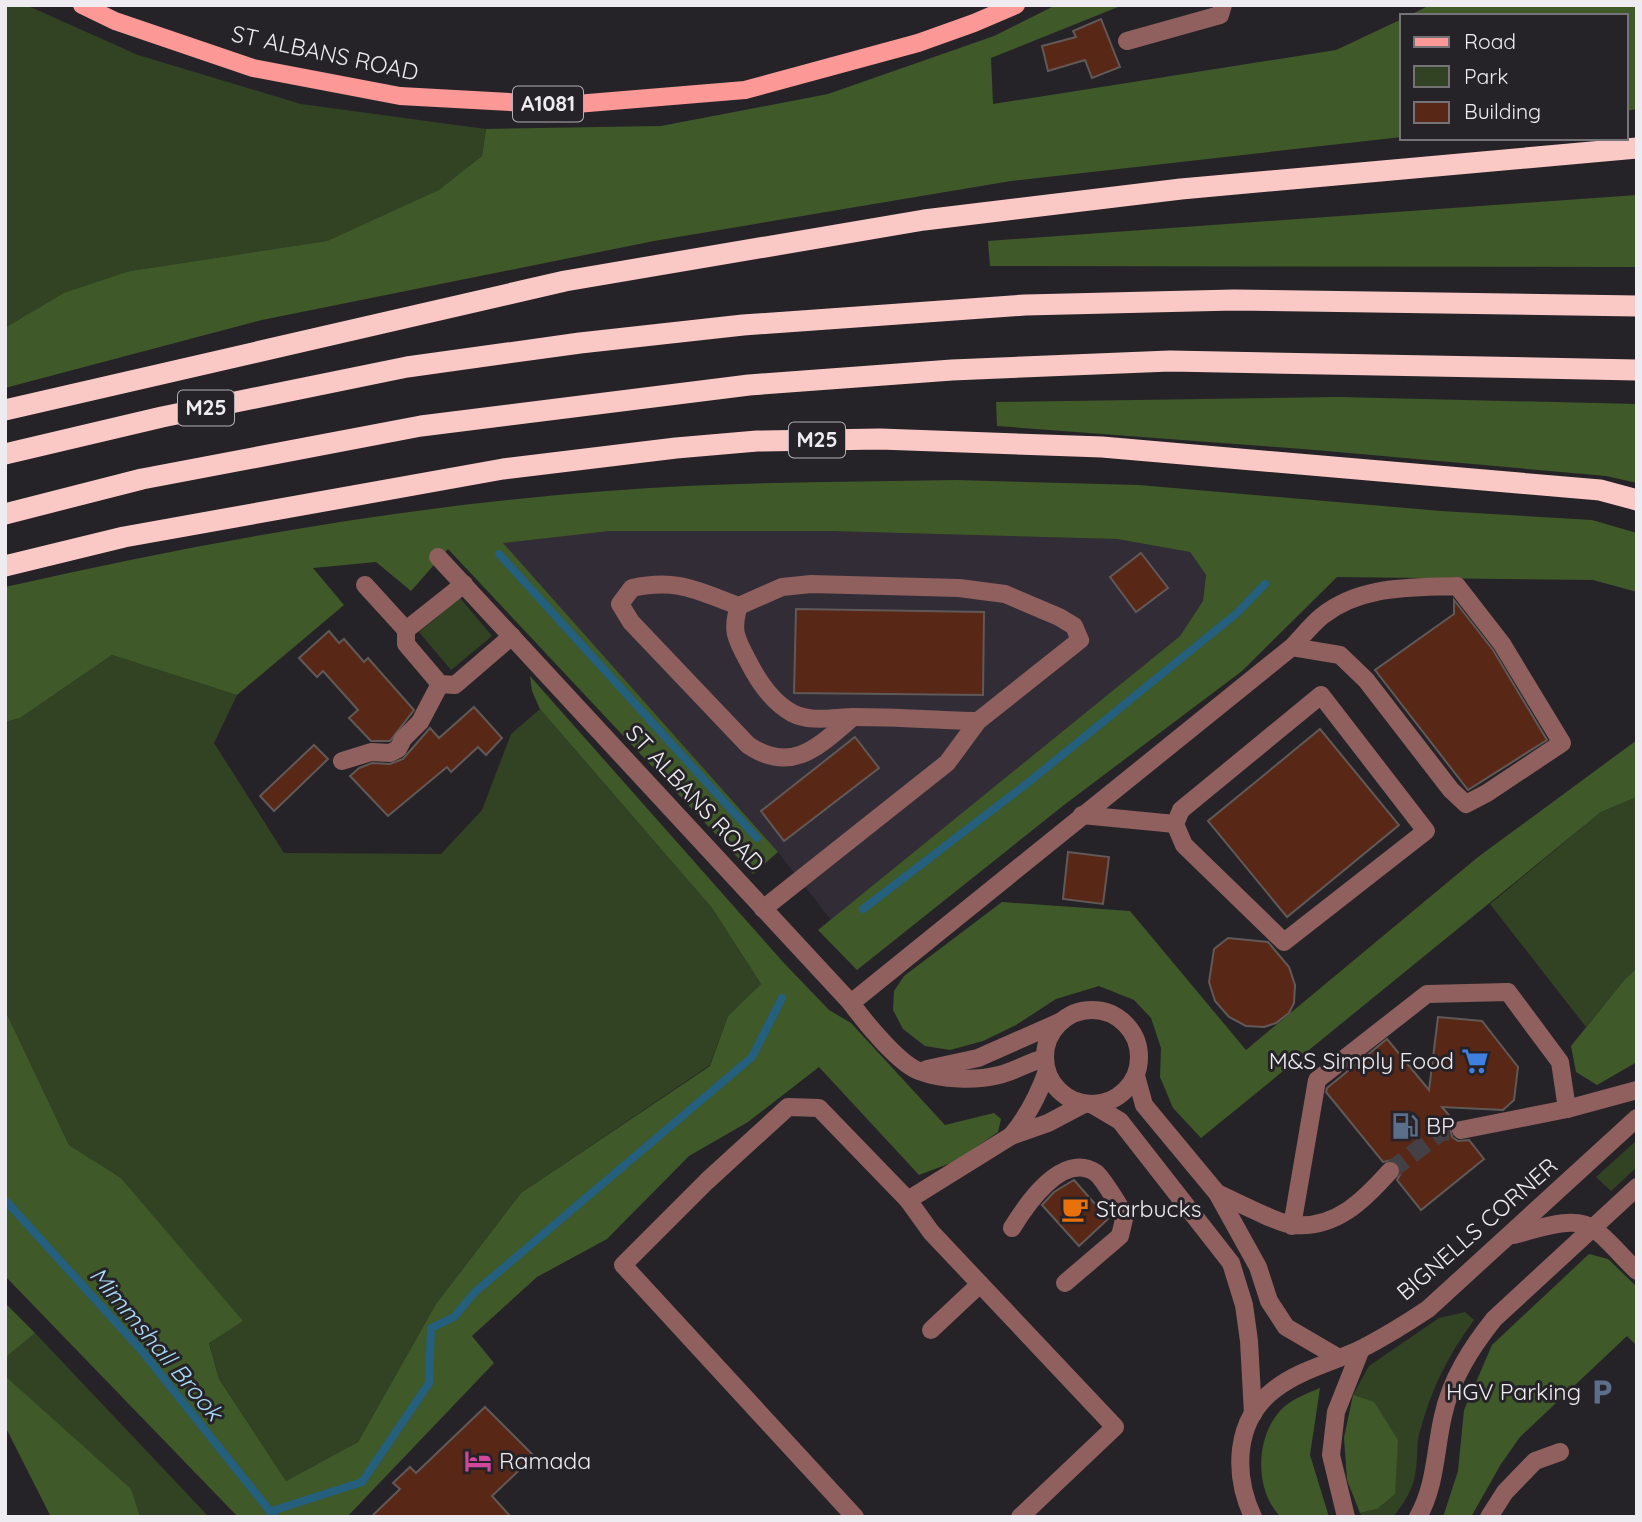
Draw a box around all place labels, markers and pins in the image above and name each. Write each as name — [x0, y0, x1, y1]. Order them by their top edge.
place label: M&S Simply Food — [1269, 1046, 1454, 1075]
supermarket icon: M&S Simply Food — [1460, 1046, 1490, 1076]
fuel station icon: BP — [1390, 1111, 1420, 1141]
place label: BP — [1426, 1111, 1455, 1140]
cafe icon: Starbucks — [1060, 1194, 1090, 1224]
place label: Starbucks — [1096, 1194, 1201, 1223]
place label: HGV Parking — [1446, 1377, 1581, 1406]
parking icon: HGV Parking — [1587, 1377, 1617, 1407]
hotel icon: Ramada — [463, 1446, 493, 1476]
place label: Ramada — [499, 1446, 591, 1475]

